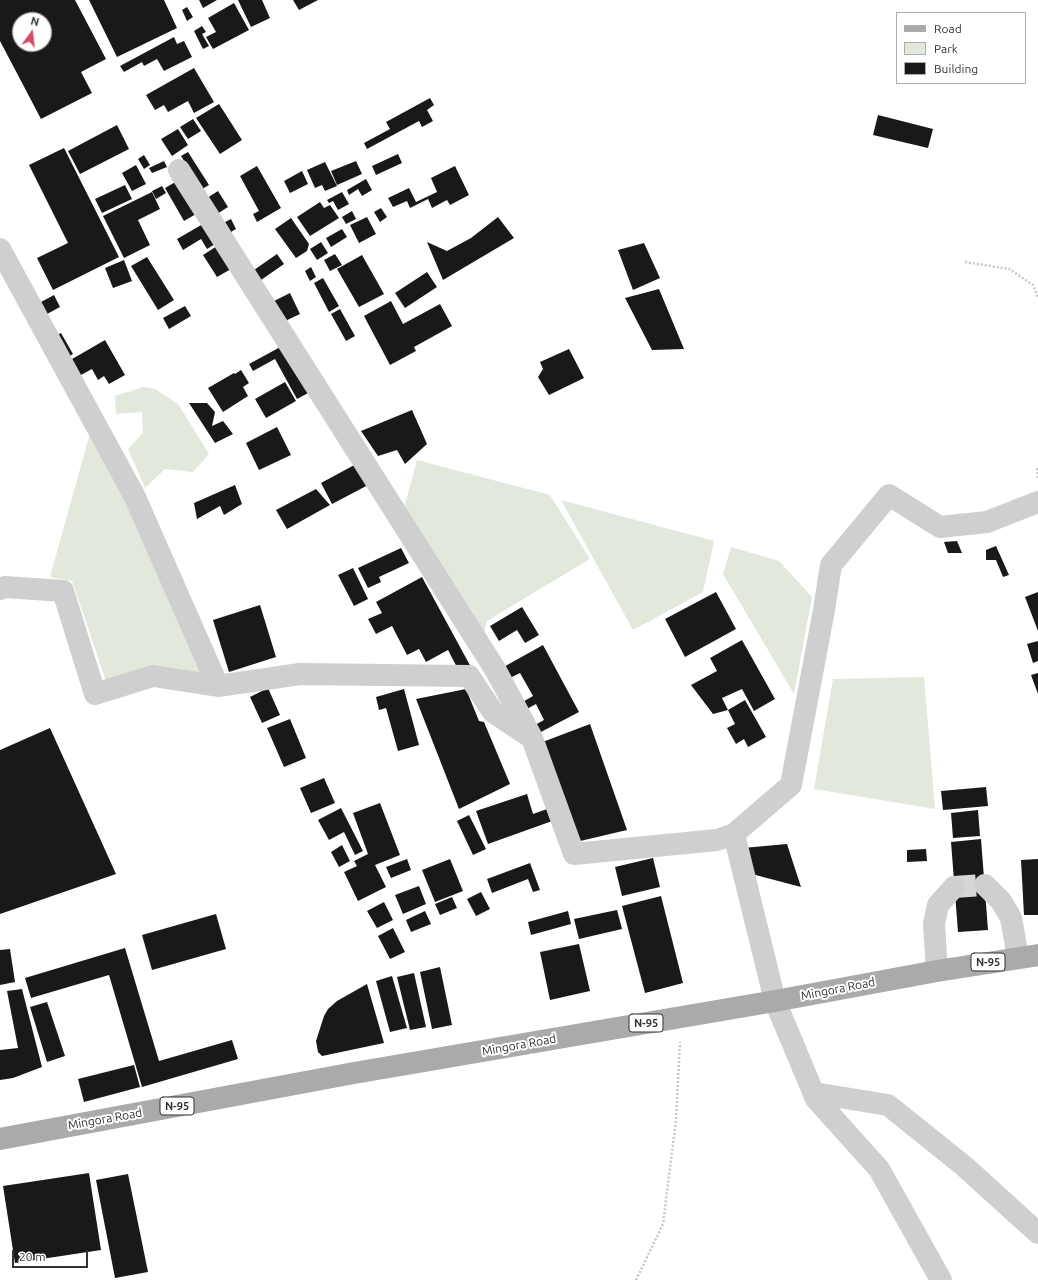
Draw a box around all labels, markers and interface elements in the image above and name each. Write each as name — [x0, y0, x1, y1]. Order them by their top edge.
north arrow — [12, 12, 52, 52]
legend — [896, 12, 1026, 84]
text: N — [29, 15, 40, 28]
text: Road — [934, 22, 962, 35]
text: Park — [934, 42, 958, 55]
text: Building — [934, 62, 978, 75]
road number: N-95 — [971, 953, 1005, 971]
street label: Mingora Road — [800, 975, 876, 1003]
road number: N-95 — [629, 1014, 663, 1032]
street label: Mingora Road — [481, 1031, 557, 1059]
road number: N-95 — [160, 1097, 194, 1115]
street label: Mingora Road — [67, 1105, 143, 1133]
scale bar — [14, 1242, 90, 1268]
text: 20 m — [19, 1250, 46, 1263]

